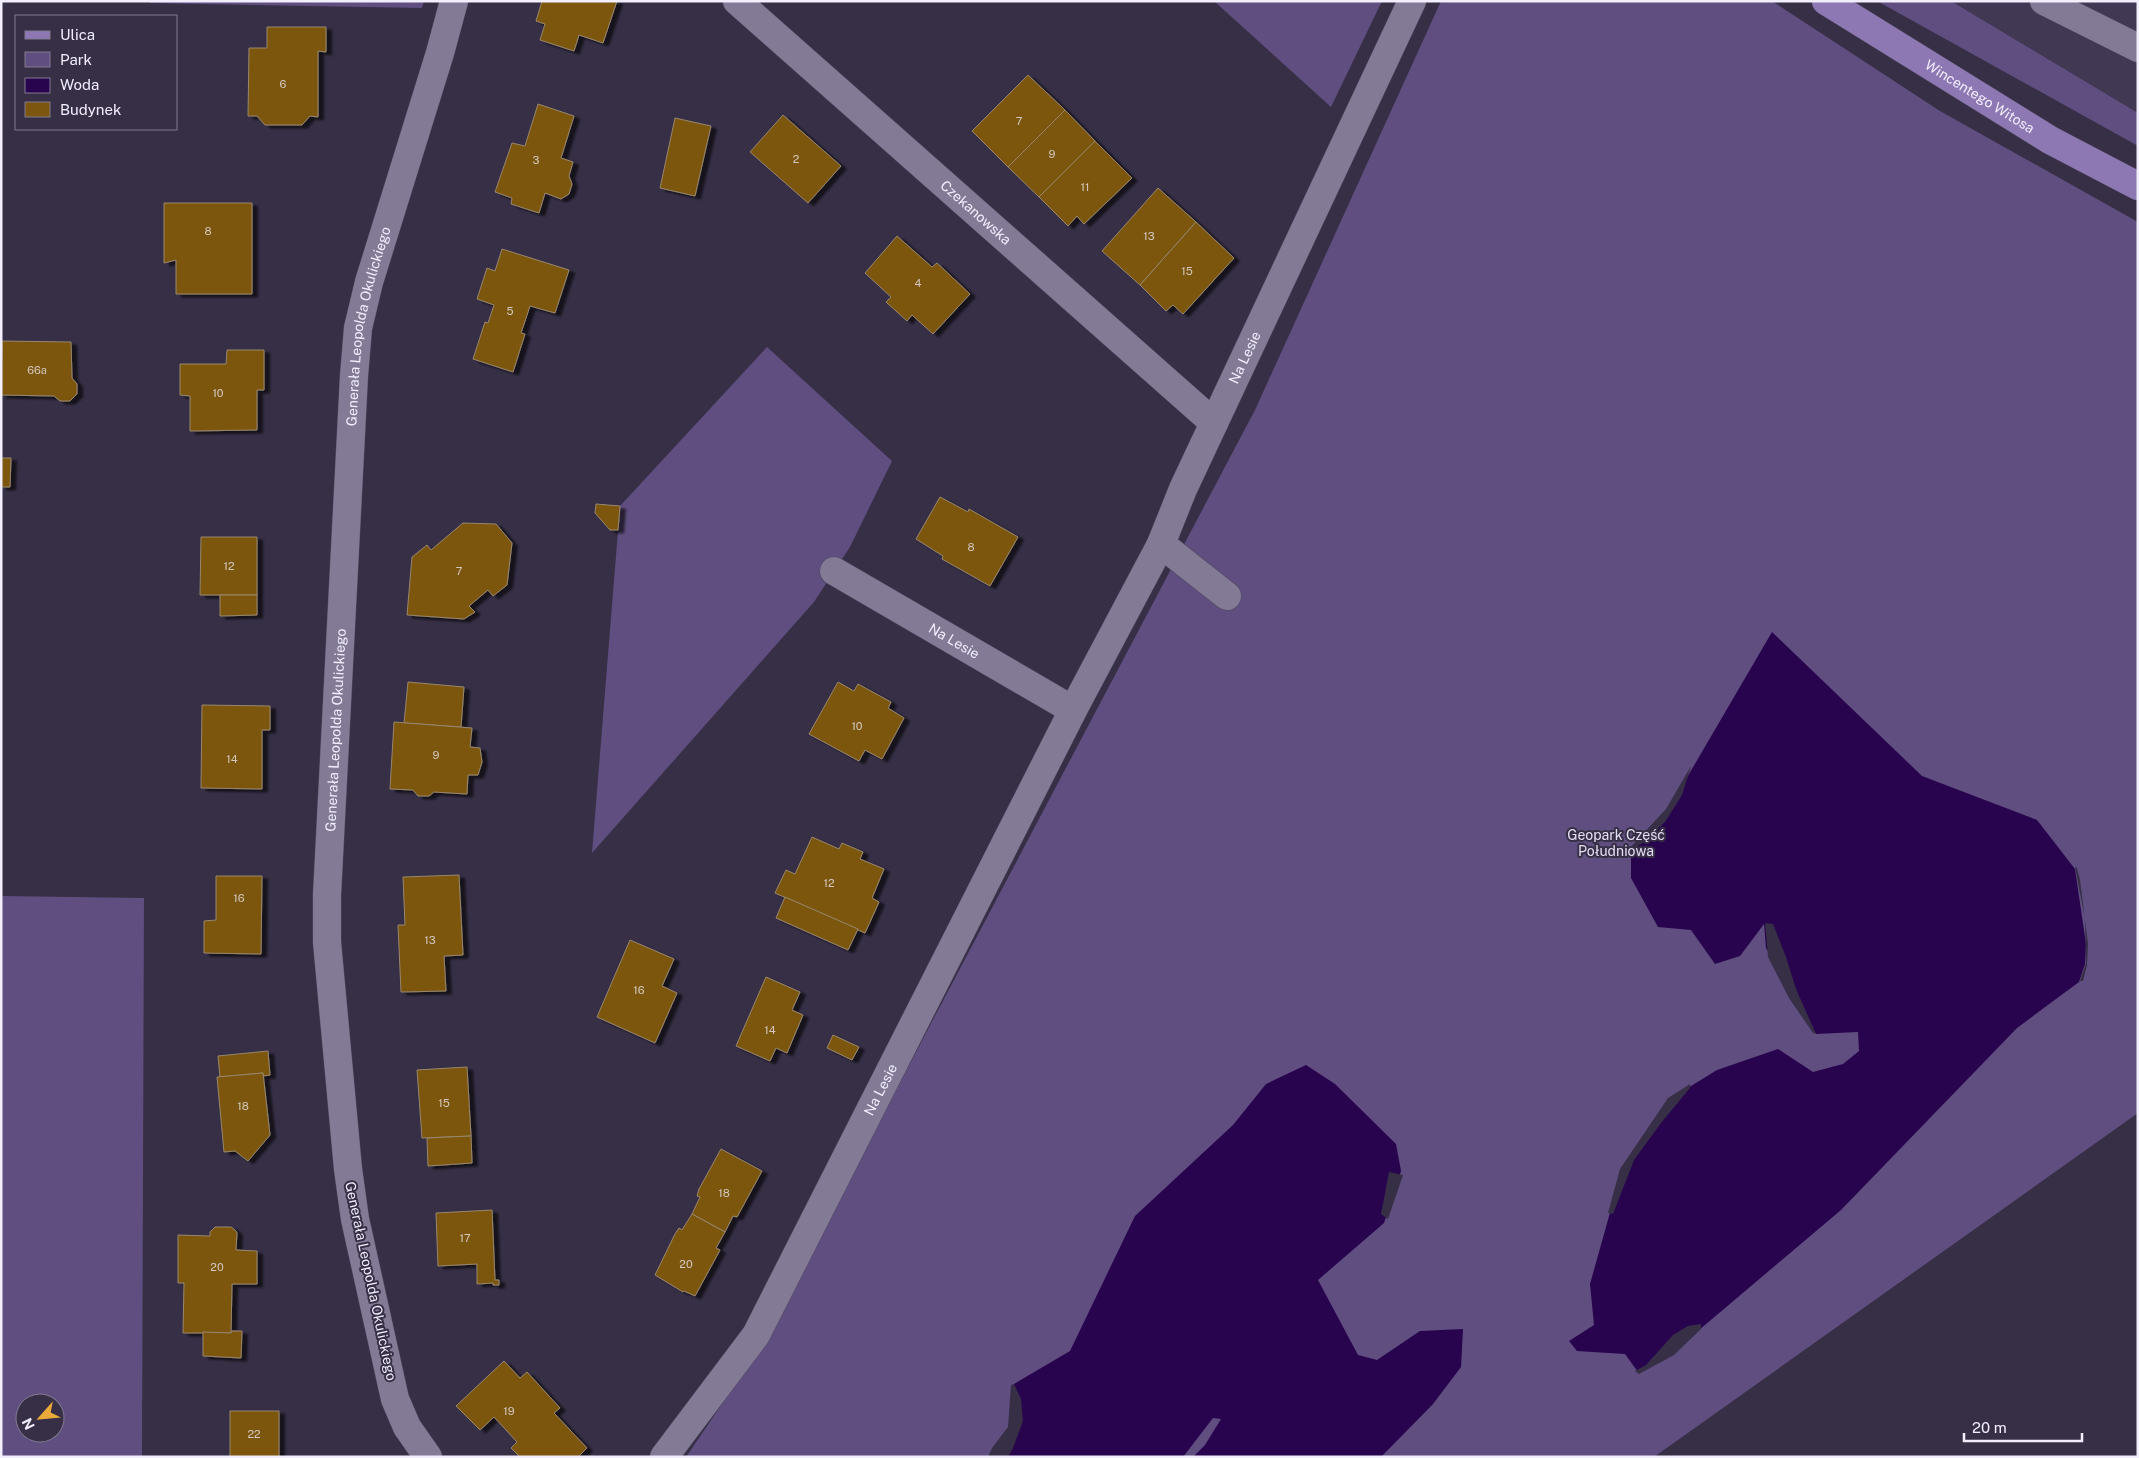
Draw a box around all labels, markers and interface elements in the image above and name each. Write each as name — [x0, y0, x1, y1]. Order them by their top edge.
legend — [15, 15, 178, 130]
text: Ulica — [60, 26, 95, 43]
text: Park — [60, 51, 92, 68]
street label: Wincentego Witosa — [1922, 57, 2037, 136]
text: Woda — [60, 76, 99, 93]
house number: 6 — [280, 78, 287, 90]
text: Budynek — [60, 101, 121, 118]
house number: 7 — [1016, 115, 1023, 127]
house number: 9 — [1049, 148, 1056, 160]
house number: 2 — [793, 153, 800, 165]
house number: 3 — [533, 154, 540, 166]
street label: Czekanowska — [937, 177, 1015, 248]
house number: 11 — [1081, 181, 1089, 193]
house number: 8 — [204, 225, 212, 237]
street label: Generała Leopolda Okulickiego — [343, 225, 394, 427]
house number: 13 — [1143, 230, 1155, 242]
house number: 15 — [1181, 265, 1193, 277]
house number: 4 — [915, 277, 922, 289]
house number: 5 — [506, 305, 514, 317]
street label: Na Lesie — [1226, 329, 1264, 386]
house number: 66a — [27, 364, 47, 376]
house number: 10 — [212, 387, 224, 399]
house number: 8 — [967, 541, 975, 553]
house number: 12 — [223, 560, 235, 572]
house number: 7 — [456, 565, 463, 577]
street label: Na Lesie — [926, 620, 982, 662]
street label: Generała Leopolda Okulickiego — [322, 628, 349, 832]
house number: 10 — [851, 720, 863, 732]
house number: 9 — [433, 749, 440, 761]
house number: 14 — [226, 753, 238, 765]
park label: Geopark Część Południowa — [1567, 827, 1665, 859]
house number: 12 — [823, 877, 835, 889]
house number: 16 — [233, 892, 245, 904]
house number: 13 — [424, 934, 436, 946]
house number: 16 — [633, 984, 645, 996]
house number: 14 — [764, 1024, 776, 1036]
street label: Na Lesie — [861, 1061, 900, 1118]
house number: 15 — [438, 1097, 450, 1109]
house number: 18 — [237, 1100, 249, 1112]
street label: Generała Leopolda Okulickiego — [342, 1180, 400, 1382]
house number: 18 — [718, 1187, 730, 1199]
house number: 17 — [459, 1232, 471, 1244]
house number: 20 — [679, 1258, 693, 1270]
house number: 20 — [210, 1261, 224, 1273]
north arrow — [15, 1393, 65, 1443]
house number: 19 — [503, 1405, 515, 1417]
scale bar — [1964, 1410, 2082, 1442]
text: N — [19, 1415, 38, 1432]
text: 20 m — [1972, 1419, 2007, 1436]
house number: 22 — [247, 1428, 261, 1440]

